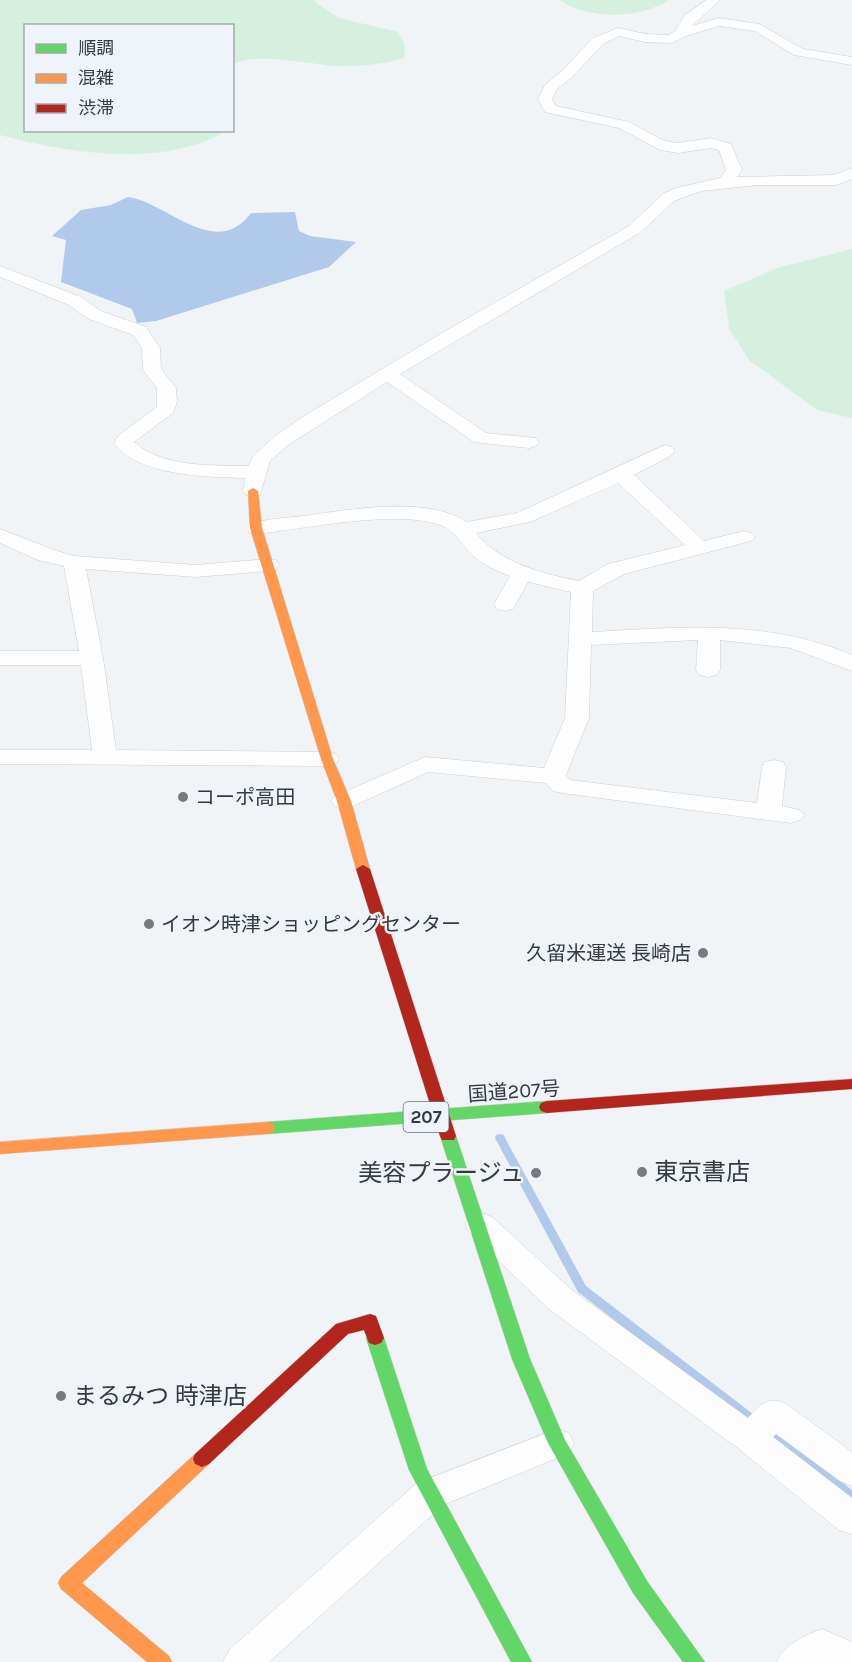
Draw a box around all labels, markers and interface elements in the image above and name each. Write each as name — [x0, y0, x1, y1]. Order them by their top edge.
legend — [24, 24, 234, 132]
text: 順調 — [78, 37, 114, 59]
text: 混雑 — [78, 67, 114, 89]
text: 渋滞 — [78, 97, 114, 119]
place label: コーポ高田 — [195, 786, 295, 809]
marker: コーポ高田 — [176, 790, 190, 804]
place label: イオン時津ショッピングセンター — [161, 913, 461, 936]
marker: イオン時津ショッピングセンター — [142, 917, 156, 931]
place label: 久留米運送 長崎店 — [526, 942, 691, 965]
marker: 久留米運送 長崎店 — [696, 946, 710, 960]
street label: 国道207号 — [467, 1077, 561, 1106]
road number: 207 — [404, 1102, 448, 1132]
place label: 東京書店 — [654, 1158, 750, 1186]
place label: 美容プラージュ — [358, 1159, 524, 1187]
marker: 東京書店 — [635, 1165, 649, 1179]
marker: 美容プラージュ — [529, 1166, 543, 1180]
place label: まるみつ 時津店 — [73, 1382, 247, 1410]
marker: まるみつ 時津店 — [54, 1389, 68, 1403]

